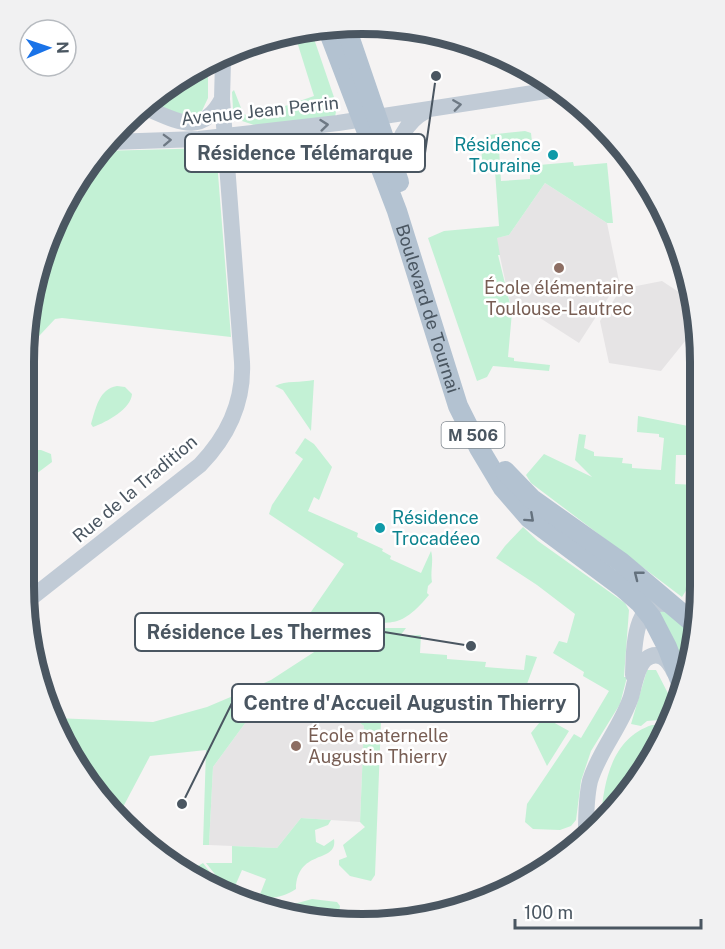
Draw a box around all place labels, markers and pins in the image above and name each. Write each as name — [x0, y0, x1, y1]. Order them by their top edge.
callout: Résidence Télémarque — [185, 134, 425, 172]
place label: Résidence Touraine — [454, 134, 541, 176]
marker: Résidence Touraine — [546, 148, 560, 162]
marker: École élémentaire Toulouse-Lautrec — [552, 261, 566, 275]
place label: École élémentaire Toulouse-Lautrec — [484, 276, 634, 319]
place label: Résidence Trocadéeo — [392, 507, 480, 549]
marker: Résidence Trocadéeo — [373, 521, 387, 535]
callout: Résidence Les Thermes — [135, 613, 384, 651]
callout: Centre d'Accueil Augustin Thierry — [232, 684, 579, 722]
place label: École maternelle Augustin Thierry — [308, 724, 448, 767]
marker: École maternelle Augustin Thierry — [289, 739, 303, 753]

